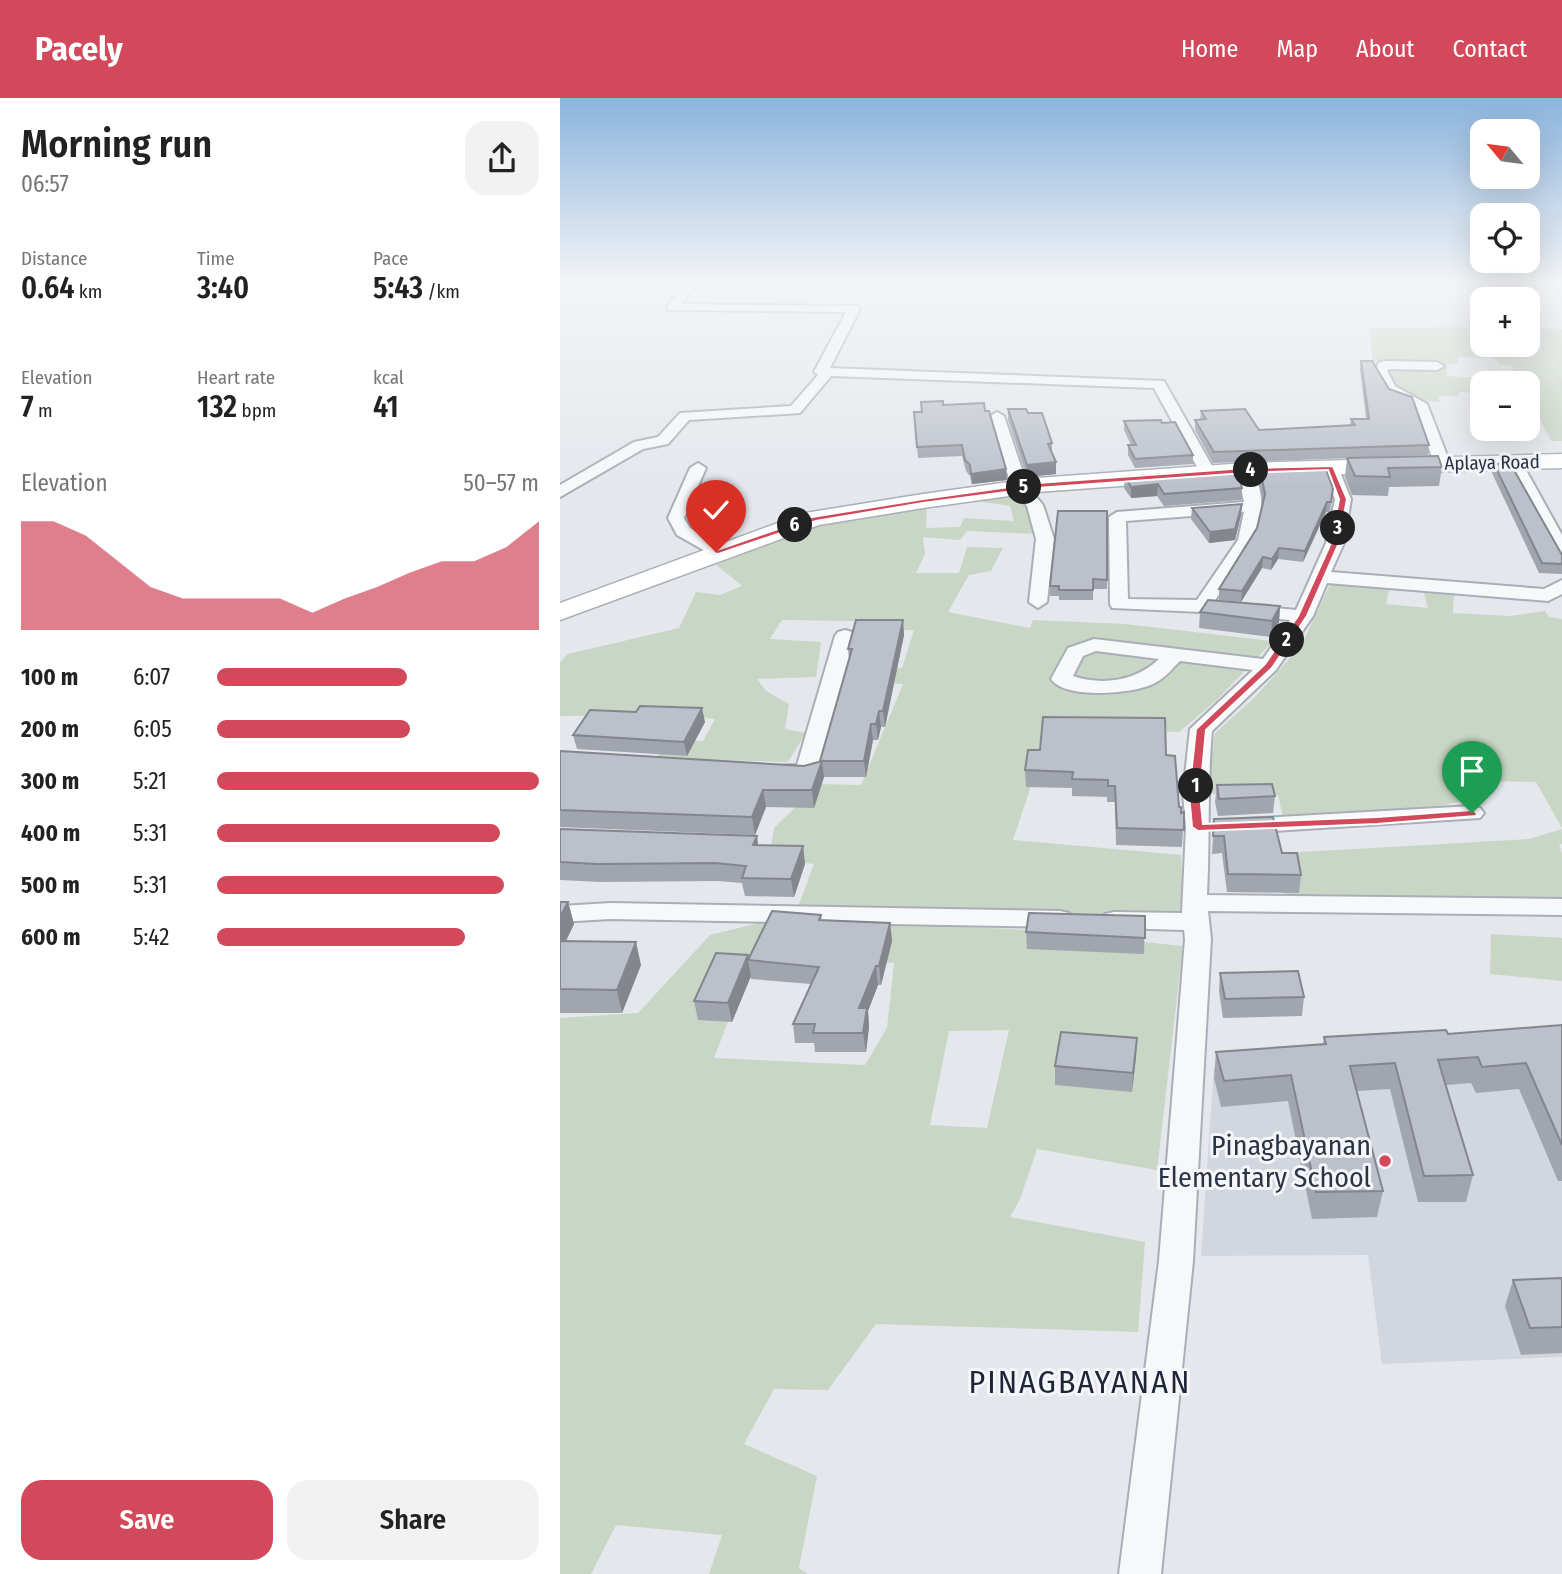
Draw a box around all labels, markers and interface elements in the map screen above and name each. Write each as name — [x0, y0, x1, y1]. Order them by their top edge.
text: Pacely — [35, 29, 123, 69]
text: Home — [1181, 35, 1238, 63]
text: Map — [1276, 35, 1318, 63]
text: About — [1356, 35, 1414, 63]
text: Contact — [1452, 35, 1527, 63]
north arrow — [1470, 119, 1540, 189]
map controls — [1470, 119, 1540, 441]
text: Morning run — [21, 121, 212, 167]
button: share — [465, 121, 539, 195]
text: 06:57 — [21, 170, 69, 198]
button: locate — [1470, 203, 1540, 273]
text: Distance — [21, 247, 88, 270]
text: Time — [197, 247, 235, 270]
text: Pace — [373, 247, 408, 270]
text: 0.64 — [21, 270, 74, 306]
text: 3:40 — [197, 270, 249, 306]
text: 5:43 — [373, 270, 423, 306]
text: km — [74, 280, 102, 303]
text: /km — [423, 280, 460, 303]
button: + — [1470, 287, 1540, 357]
text: Elevation — [21, 366, 93, 389]
text: Heart rate — [197, 366, 275, 389]
text: kcal — [373, 366, 404, 389]
button: − — [1470, 371, 1540, 441]
text: 7 — [21, 389, 34, 425]
text: 132 — [197, 389, 237, 425]
text: 41 — [373, 389, 399, 425]
text: m — [34, 399, 53, 422]
text: bpm — [237, 399, 276, 422]
street label: Aplaya Road — [1444, 450, 1540, 475]
pin: 4 — [1234, 452, 1268, 488]
text: 4 — [1246, 458, 1255, 481]
text: Elevation — [21, 469, 108, 497]
text: 50–57 m — [463, 469, 539, 497]
pin: 5 — [1007, 470, 1042, 504]
text: 5 — [1019, 475, 1028, 498]
pin — [686, 480, 746, 552]
icon: check — [697, 491, 735, 529]
pin: 6 — [778, 508, 812, 542]
pin: 3 — [1320, 510, 1356, 546]
text: 6 — [790, 513, 799, 536]
text: 3 — [1333, 516, 1342, 539]
pin: 2 — [1270, 622, 1304, 658]
text: 2 — [1282, 628, 1291, 651]
text: 100 m — [21, 663, 78, 691]
text: 6:07 — [133, 663, 170, 691]
text: 200 m — [21, 715, 79, 743]
text: 6:05 — [133, 715, 172, 743]
pin — [1442, 741, 1502, 813]
icon: arrive — [1453, 752, 1491, 790]
text: 300 m — [21, 767, 79, 795]
text: 5:21 — [133, 767, 167, 795]
pin: 1 — [1178, 768, 1214, 804]
text: 1 — [1191, 774, 1200, 797]
text: 400 m — [21, 819, 80, 847]
text: 5:31 — [133, 819, 167, 847]
text: 500 m — [21, 871, 80, 899]
text: 5:31 — [133, 871, 167, 899]
text: 600 m — [21, 923, 80, 951]
text: 5:42 — [133, 923, 169, 951]
place label: Pinagbayanan Elementary School — [1158, 1129, 1371, 1194]
marker: Pinagbayanan Elementary School — [1377, 1153, 1393, 1169]
district label: PINAGBAYANAN — [969, 1363, 1191, 1401]
button: Save — [21, 1480, 273, 1560]
button: Share — [287, 1480, 539, 1560]

